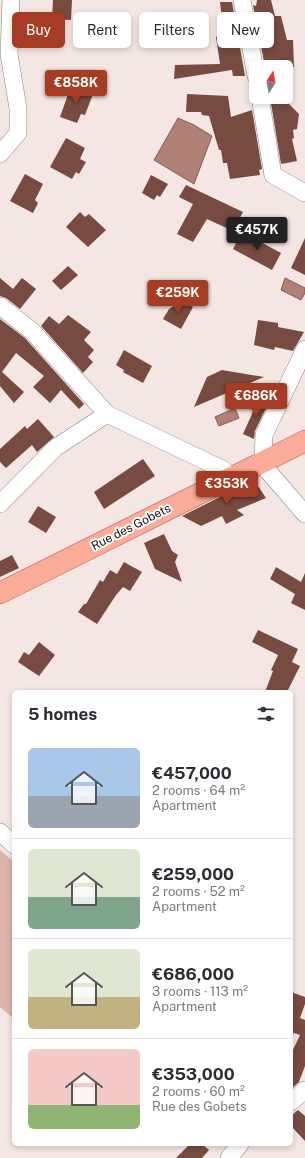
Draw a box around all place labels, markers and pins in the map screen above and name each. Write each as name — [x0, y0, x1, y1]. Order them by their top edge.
pin: €858K — [48, 70, 104, 104]
pin: €457K — [229, 217, 285, 251]
pin: €259K — [150, 280, 206, 314]
pin: €686K — [228, 383, 284, 417]
pin: €353K — [199, 471, 255, 505]

